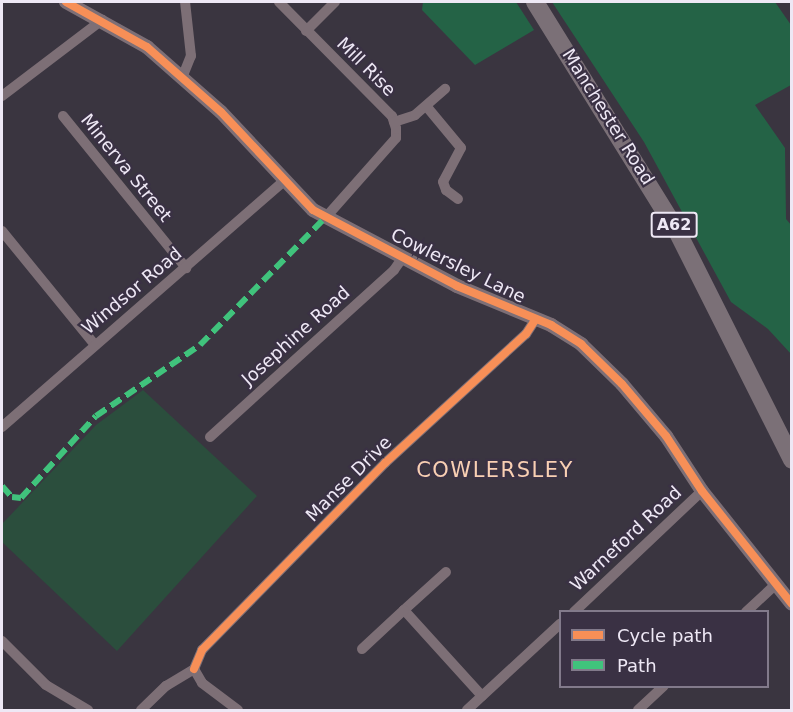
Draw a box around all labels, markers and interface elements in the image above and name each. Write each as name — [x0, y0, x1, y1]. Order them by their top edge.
street label: Mill Rise — [332, 33, 400, 101]
street label: Manchester Road — [557, 45, 659, 189]
street label: Minerva Street — [76, 110, 176, 226]
road number: A62 — [650, 212, 698, 238]
street label: Cowlersley Lane — [387, 224, 529, 308]
street label: Windsor Road — [78, 243, 186, 339]
street label: Josephine Road — [238, 282, 354, 390]
street label: Manse Drive — [302, 432, 396, 526]
district label: COWLERSLEY — [416, 457, 574, 483]
street label: Warneford Road — [566, 482, 686, 596]
legend — [559, 610, 769, 688]
text: Cycle path — [617, 625, 713, 646]
text: Path — [617, 655, 657, 676]

